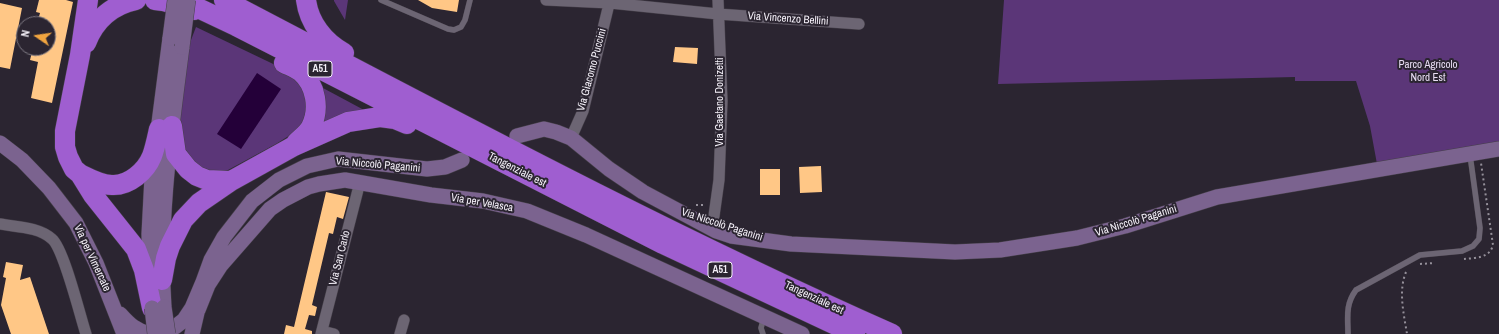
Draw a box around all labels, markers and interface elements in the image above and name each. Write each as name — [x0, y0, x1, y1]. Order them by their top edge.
street label: Via Vincenzo Bellini — [747, 10, 829, 28]
north arrow — [16, 16, 56, 56]
street label: Via Giacomo Puccini — [575, 27, 609, 113]
text: N — [18, 29, 33, 38]
street label: Via Gaetano Donizetti — [713, 57, 727, 147]
park label: Parco Agricolo Nord Est — [1398, 58, 1458, 84]
road number: A51 — [308, 61, 332, 77]
street label: Tangenziale est — [486, 150, 548, 190]
street label: Via Niccolò Paganini — [335, 155, 421, 175]
street label: Via per Velasca — [450, 191, 514, 215]
street label: Via Niccolò Paganini — [1094, 202, 1178, 240]
street label: Via Niccolò Paganini — [680, 206, 764, 244]
street label: Via per Vimercate — [71, 222, 113, 294]
street label: Via San Carlo — [327, 229, 353, 287]
road number: A51 — [708, 262, 732, 278]
street label: Tangenziale est — [782, 279, 846, 317]

